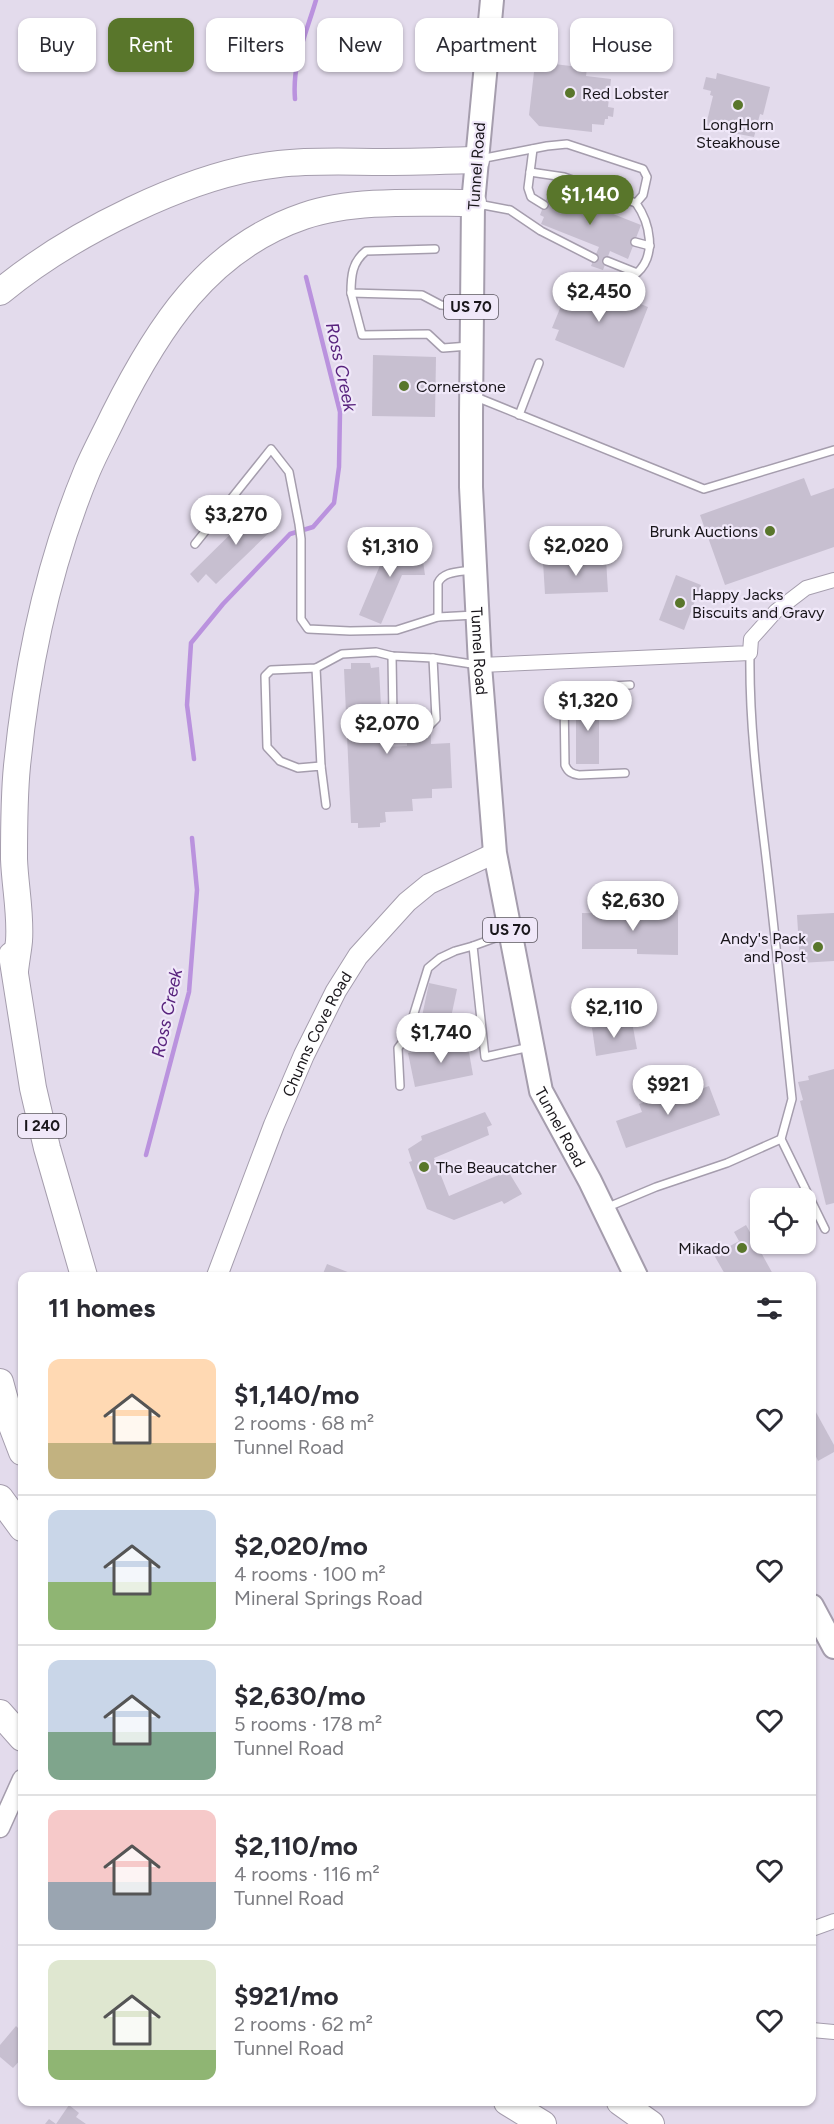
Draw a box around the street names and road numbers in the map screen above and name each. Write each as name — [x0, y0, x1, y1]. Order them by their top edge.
street label: Tunnel Road — [464, 122, 489, 211]
road number: US 70 — [444, 295, 498, 319]
street label: Tunnel Road — [467, 606, 491, 696]
road number: US 70 — [483, 918, 537, 942]
street label: Chunns Cove Road — [278, 968, 356, 1099]
street label: Tunnel Road — [531, 1084, 589, 1170]
road number: I 240 — [18, 1114, 66, 1138]

